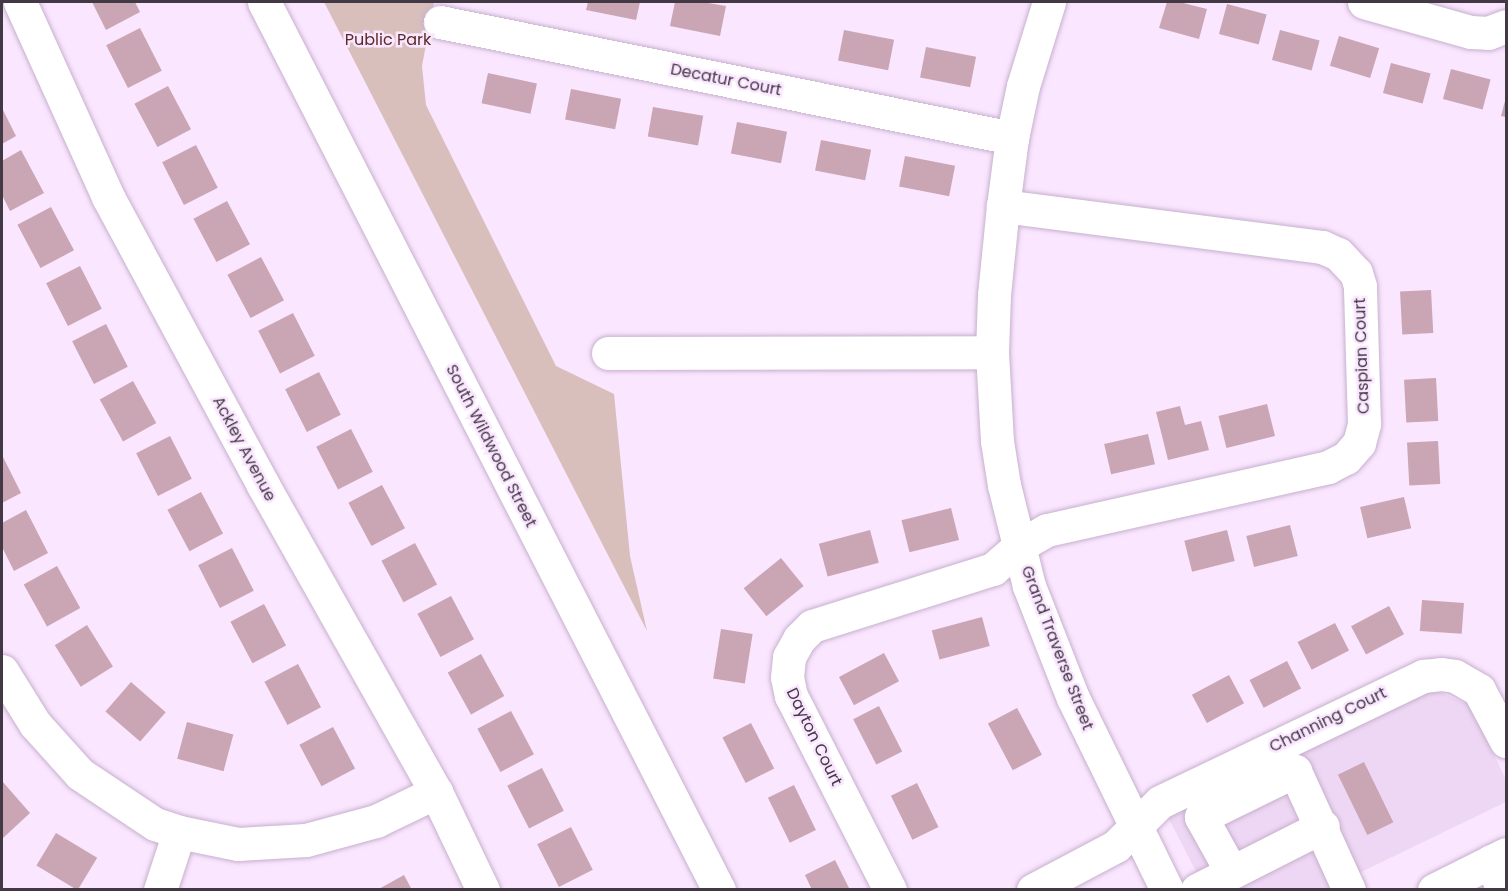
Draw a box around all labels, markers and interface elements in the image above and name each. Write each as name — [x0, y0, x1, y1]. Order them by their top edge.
park label: Public Park — [345, 30, 431, 50]
street label: Decatur Court — [669, 60, 783, 100]
street label: Caspian Court — [1350, 298, 1374, 414]
street label: South Wildwood Street — [442, 361, 540, 531]
street label: Ackley Avenue — [208, 393, 280, 505]
street label: Grand Traverse Street — [1017, 563, 1097, 733]
street label: Channing Court — [1266, 683, 1390, 757]
street label: Dayton Court — [782, 685, 846, 789]

